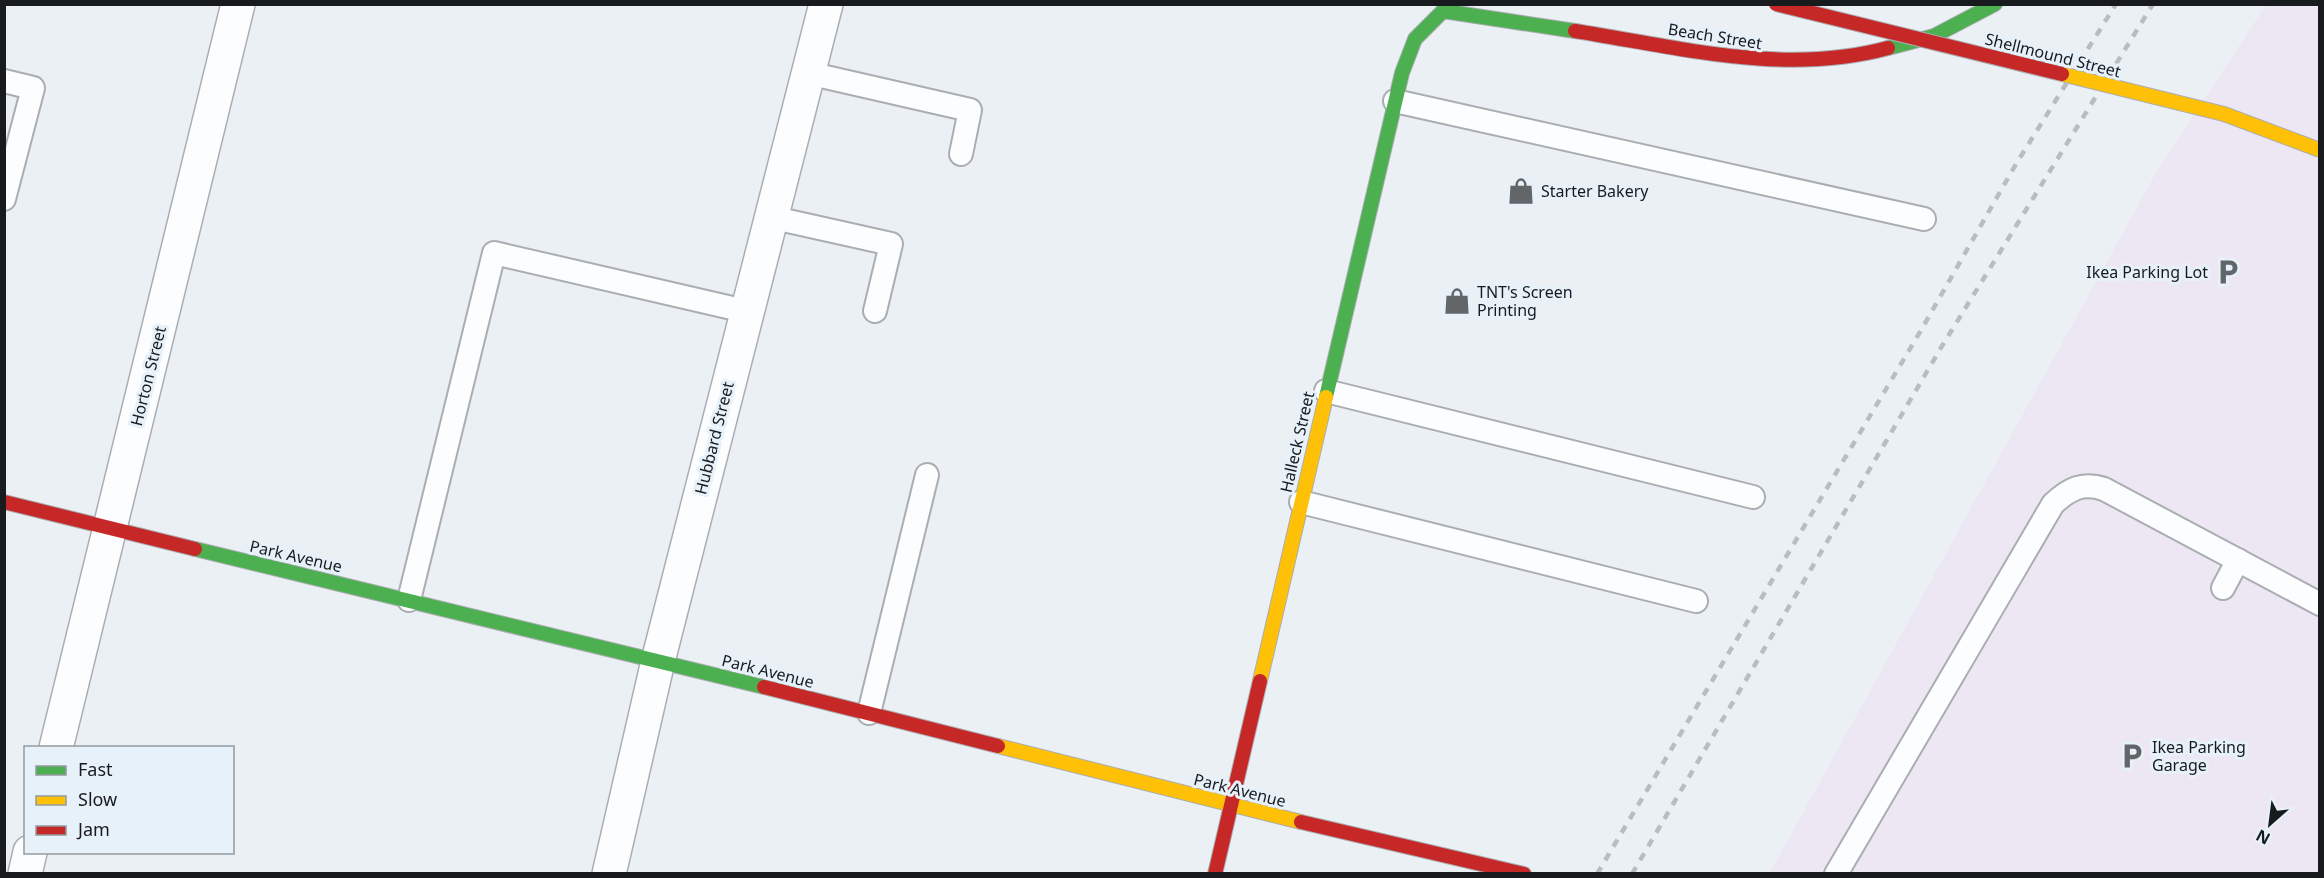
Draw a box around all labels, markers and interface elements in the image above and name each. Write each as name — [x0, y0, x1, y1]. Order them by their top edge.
street label: Beach Street — [1666, 18, 1764, 54]
street label: Shellmound Street — [1983, 28, 2123, 83]
shop icon: Starter Bakery — [1506, 176, 1536, 206]
place label: Starter Bakery — [1541, 180, 1649, 202]
parking icon: Ikea Parking Lot — [2213, 257, 2243, 287]
place label: Ikea Parking Lot — [2086, 261, 2208, 283]
place label: TNT's Screen Printing — [1477, 281, 1573, 321]
shop icon: TNT's Screen Printing — [1442, 286, 1472, 316]
street label: Horton Street — [125, 323, 171, 428]
street label: Hubbard Street — [689, 379, 739, 497]
street label: Halleck Street — [1275, 389, 1319, 495]
street label: Park Avenue — [248, 535, 344, 577]
street label: Park Avenue — [720, 649, 816, 693]
place label: Ikea Parking Garage — [2152, 736, 2246, 776]
parking icon: Ikea Parking Garage — [2117, 741, 2147, 771]
legend — [24, 746, 234, 854]
text: Fast — [78, 757, 113, 781]
street label: Park Avenue — [1192, 768, 1288, 812]
text: Slow — [78, 787, 117, 811]
north arrow — [2240, 794, 2300, 854]
text: Jam — [76, 817, 110, 841]
text: N — [2252, 824, 2274, 850]

